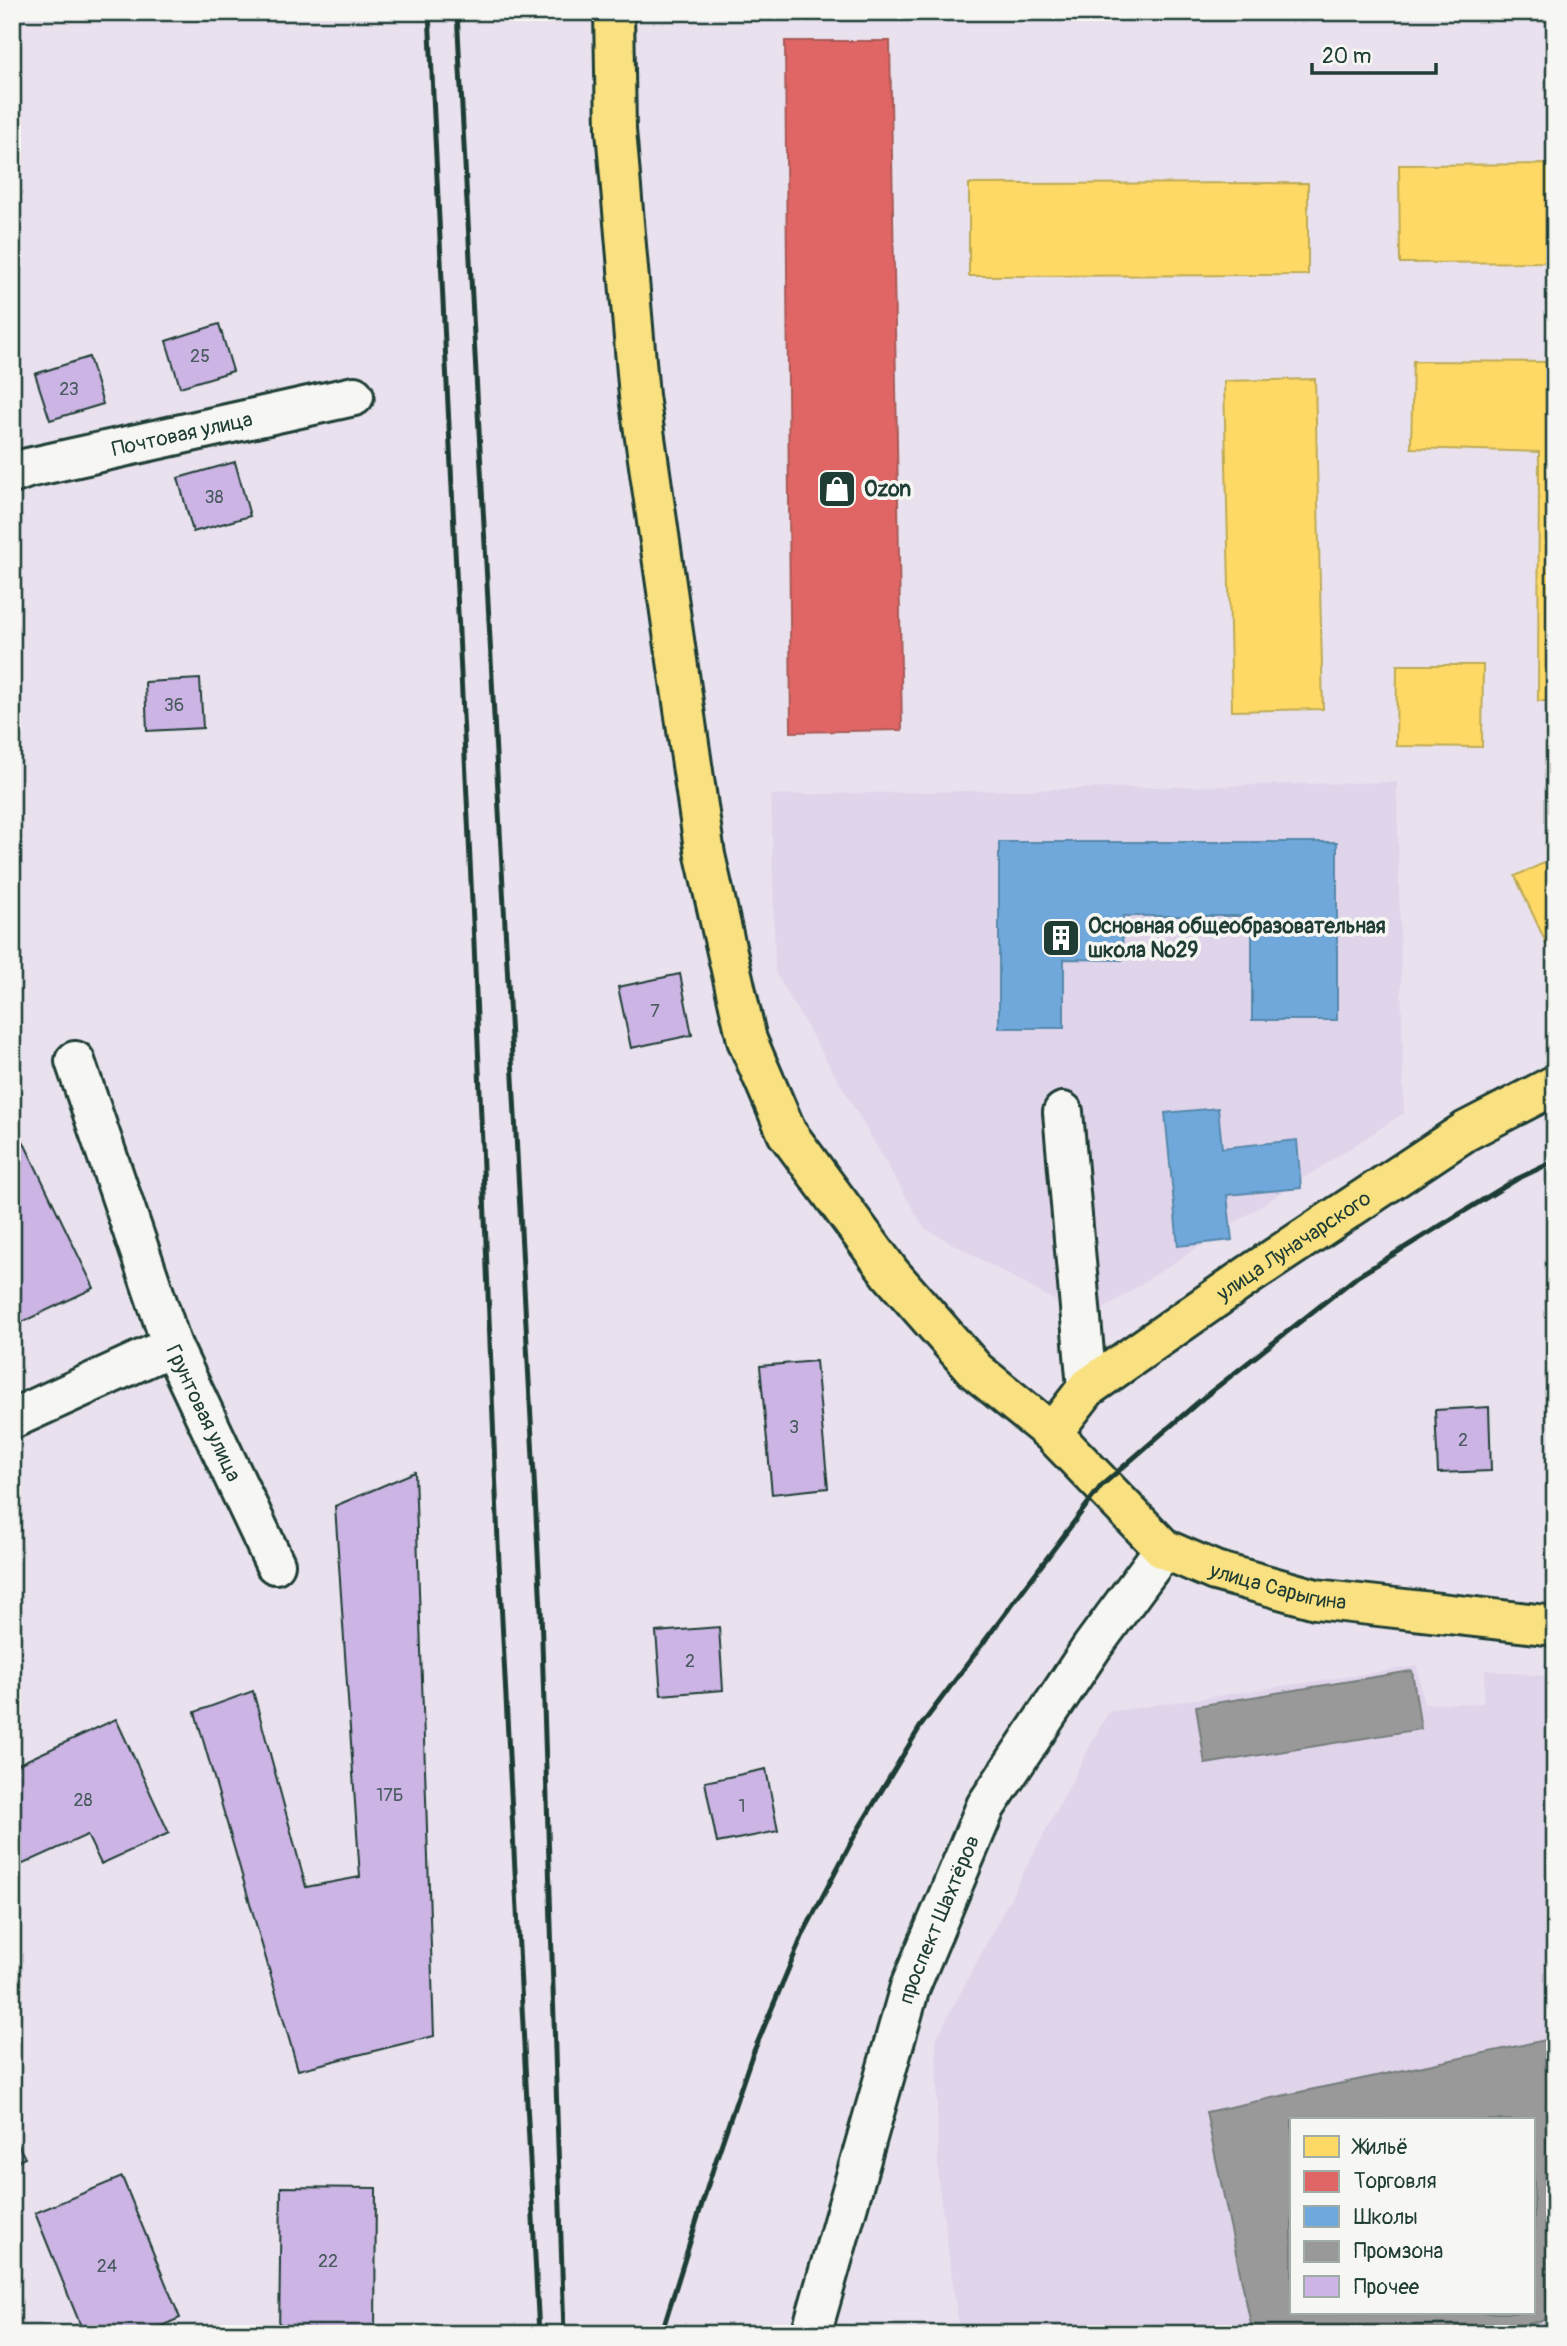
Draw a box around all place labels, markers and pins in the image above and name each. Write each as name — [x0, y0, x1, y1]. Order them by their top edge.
shop icon: Ozon — [816, 468, 858, 510]
place label: Ozon — [864, 476, 911, 503]
place label: Основная общеобразовательная школа №29 — [1088, 913, 1386, 964]
building icon: Основная общеобразовательная школа №29 — [1040, 917, 1082, 959]

